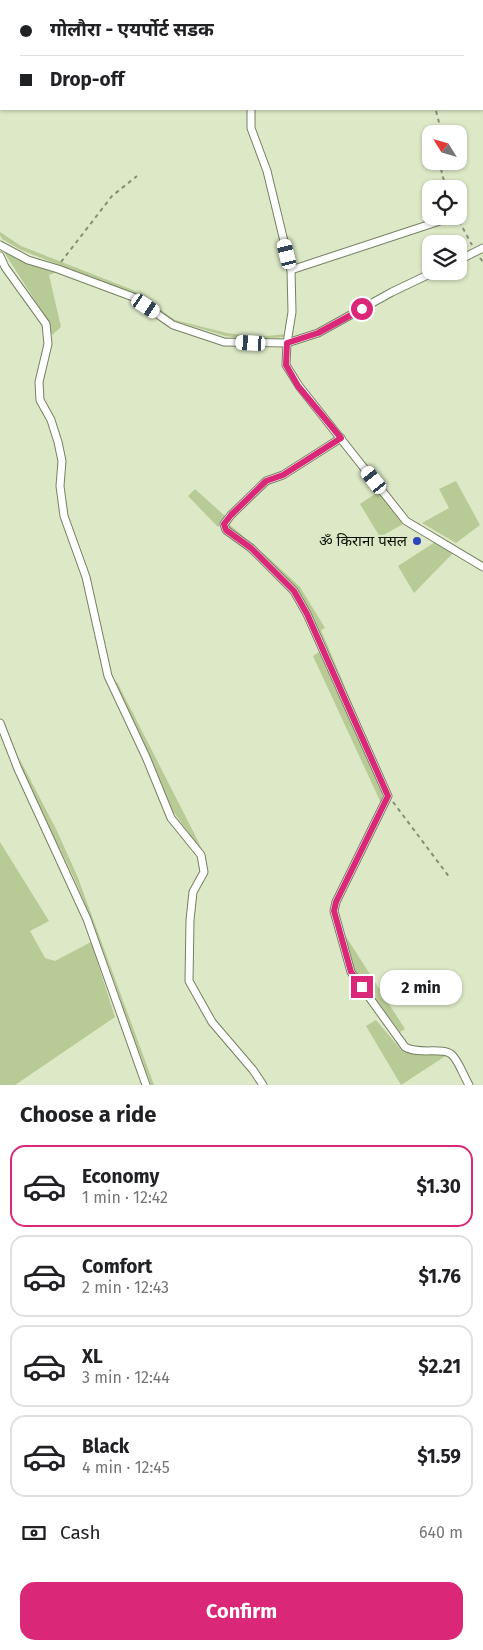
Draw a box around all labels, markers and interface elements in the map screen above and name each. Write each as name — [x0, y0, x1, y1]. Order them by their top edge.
text: गोलौरा - एयर्पोर्ट सडक — [50, 18, 214, 41]
text: Drop-off — [50, 68, 124, 91]
north arrow — [422, 125, 468, 170]
map controls — [422, 125, 467, 280]
button: locate — [422, 180, 467, 225]
button: layers — [422, 235, 467, 280]
car — [276, 238, 297, 270]
car — [129, 291, 162, 321]
route start — [351, 298, 373, 320]
car — [235, 335, 266, 351]
car — [358, 464, 389, 496]
place label: ॐ किराना पसल — [319, 532, 408, 550]
marker: ॐ किराना पसल — [411, 535, 423, 547]
callout: 2 min — [380, 970, 462, 1004]
route end — [351, 976, 373, 998]
text: 2 min — [401, 978, 441, 997]
text: Choose a ride — [20, 1101, 156, 1128]
icon: car — [22, 1164, 67, 1209]
text: Economy — [82, 1165, 159, 1188]
text: $1.30 — [417, 1175, 461, 1198]
text: 1 min · 12:42 — [82, 1188, 168, 1207]
icon: car — [22, 1254, 67, 1299]
text: Comfort — [82, 1255, 152, 1278]
text: $1.76 — [419, 1265, 461, 1288]
text: 2 min · 12:43 — [82, 1278, 169, 1297]
icon: car — [22, 1344, 67, 1389]
text: XL — [82, 1345, 103, 1368]
text: $2.21 — [418, 1355, 461, 1378]
text: 3 min · 12:44 — [82, 1368, 170, 1387]
icon: car — [22, 1434, 67, 1479]
text: Black — [82, 1435, 129, 1458]
text: $1.59 — [417, 1445, 461, 1468]
text: 4 min · 12:45 — [82, 1458, 170, 1477]
icon: cash — [20, 1519, 48, 1547]
text: Cash — [60, 1521, 101, 1544]
text: 640 m — [419, 1523, 463, 1542]
button: Confirm — [20, 1582, 463, 1640]

